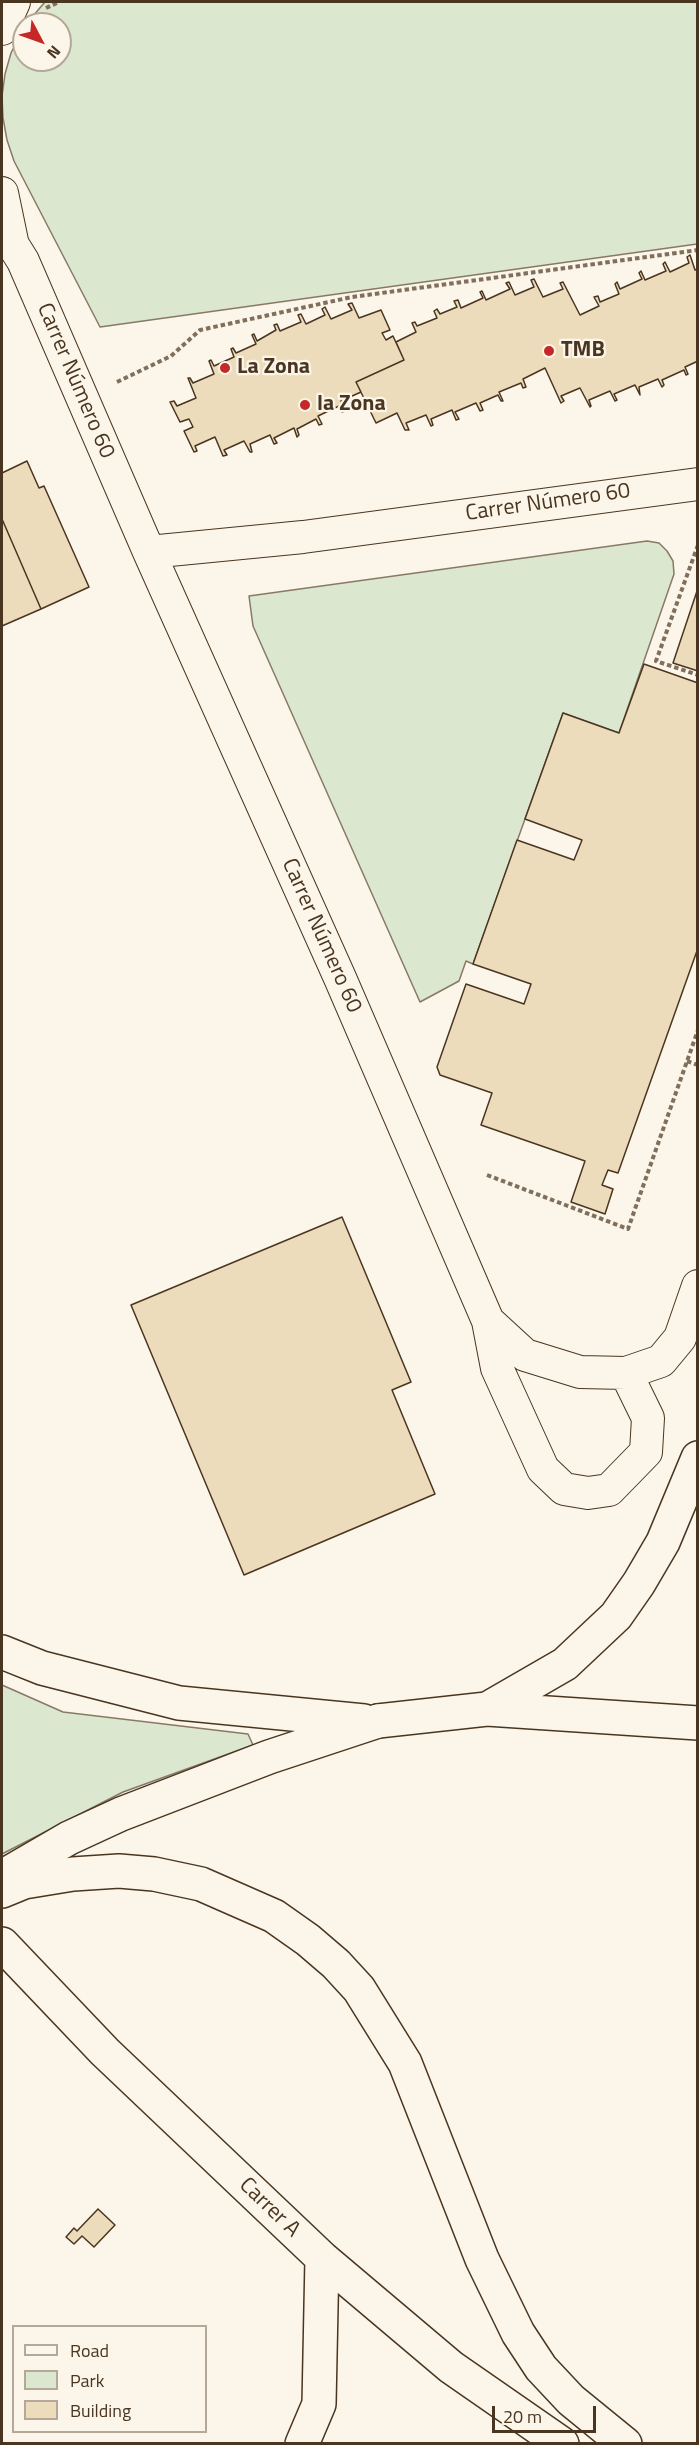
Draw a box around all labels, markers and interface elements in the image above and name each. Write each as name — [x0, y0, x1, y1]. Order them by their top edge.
north arrow — [12, 12, 72, 72]
text: N — [41, 40, 67, 65]
street label: Carrer Número 60 — [30, 299, 120, 463]
place label: TMB — [561, 338, 605, 364]
marker: TMB — [542, 344, 556, 358]
place label: La Zona — [237, 355, 310, 381]
marker: La Zona — [218, 361, 232, 375]
place label: la Zona — [317, 392, 386, 418]
marker: la Zona — [298, 398, 312, 412]
street label: Carrer Número 60 — [464, 478, 632, 528]
street label: Carrer Número 60 — [275, 855, 367, 1017]
street label: Carrer A — [233, 2173, 305, 2243]
legend — [12, 2325, 207, 2433]
text: Road — [70, 2337, 109, 2364]
text: Park — [70, 2367, 104, 2394]
scale bar — [495, 2394, 598, 2432]
text: Building — [70, 2397, 131, 2424]
text: 20 m — [503, 2403, 542, 2430]

